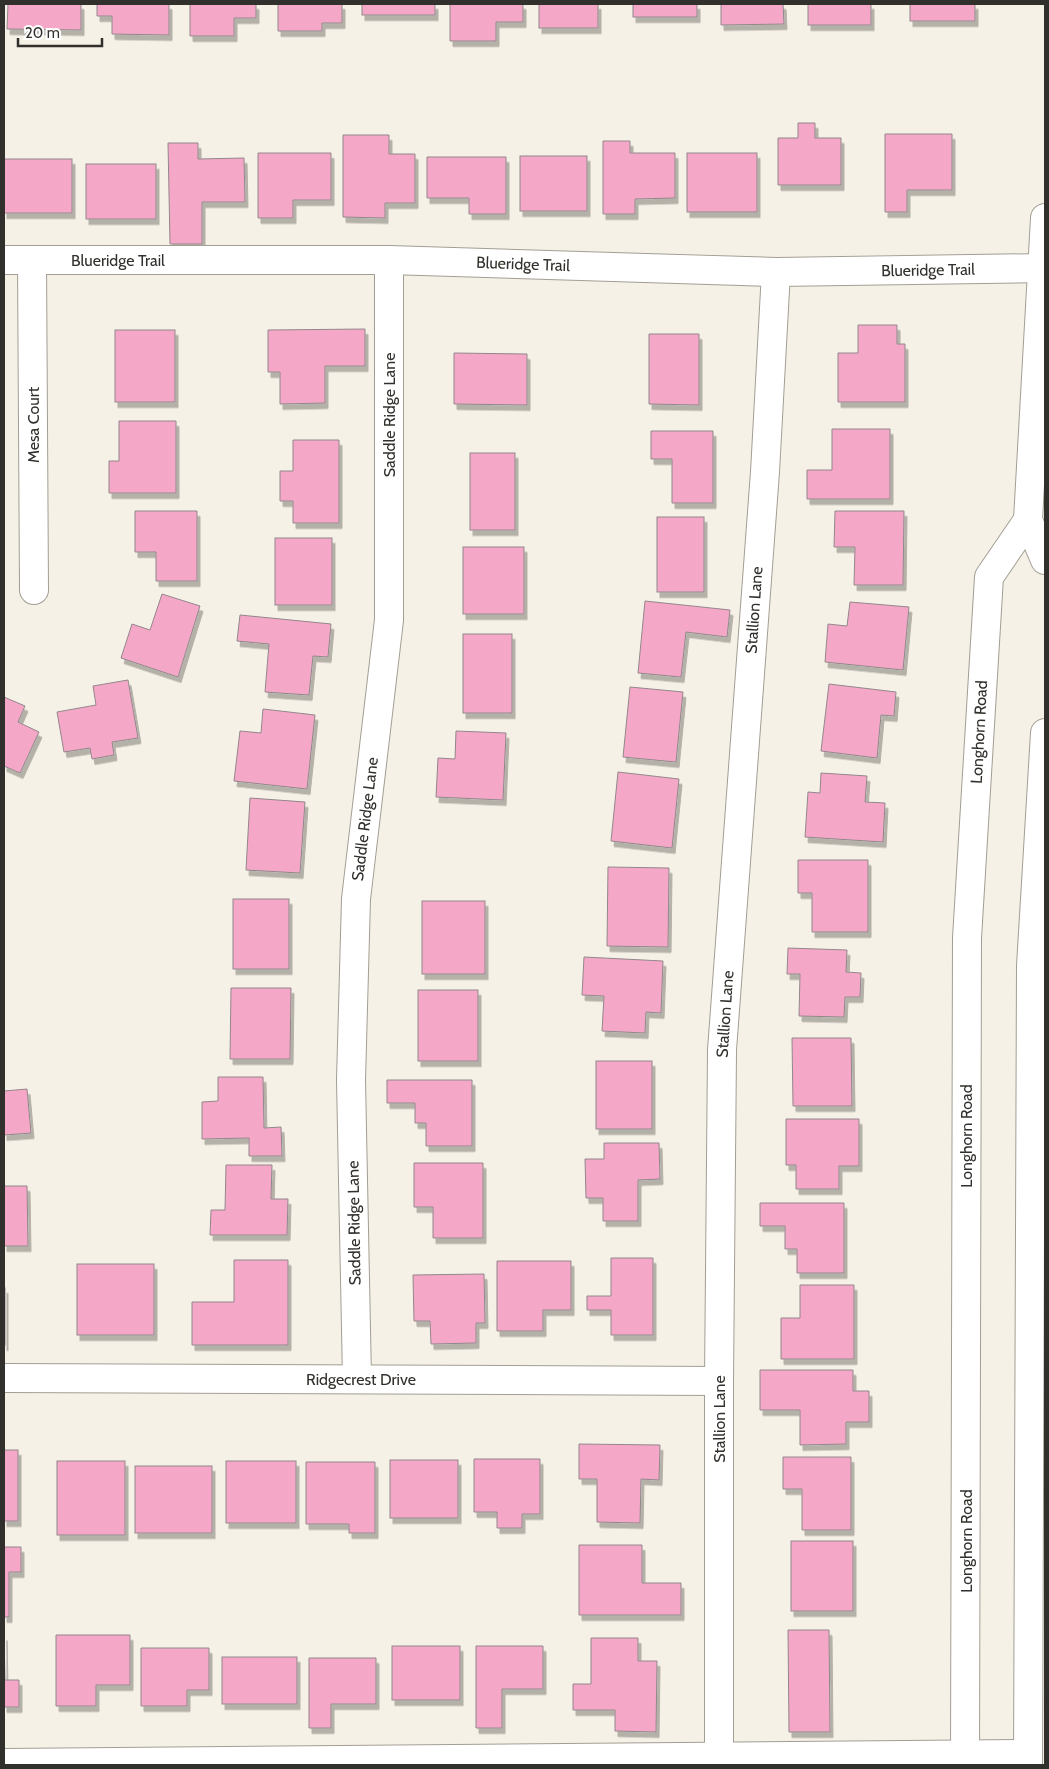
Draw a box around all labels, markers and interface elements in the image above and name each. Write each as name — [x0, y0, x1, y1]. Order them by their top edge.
scale bar — [18, 15, 101, 47]
text: 20 m — [25, 24, 60, 42]
street label: Blueridge Trail — [71, 251, 165, 270]
street label: Blueridge Trail — [476, 253, 570, 275]
street label: Blueridge Trail — [881, 260, 975, 280]
street label: Saddle Ridge Lane — [380, 353, 399, 477]
street label: Mesa Court — [24, 386, 43, 463]
street label: Stallion Lane — [741, 566, 767, 654]
street label: Longhorn Road — [967, 680, 991, 784]
street label: Saddle Ridge Lane — [348, 756, 382, 882]
street label: Stallion Lane — [712, 970, 738, 1058]
street label: Longhorn Road — [957, 1084, 976, 1188]
street label: Saddle Ridge Lane — [343, 1161, 365, 1285]
street label: Ridgecrest Drive — [306, 1370, 416, 1389]
street label: Stallion Lane — [710, 1375, 729, 1463]
street label: Longhorn Road — [957, 1489, 976, 1593]

